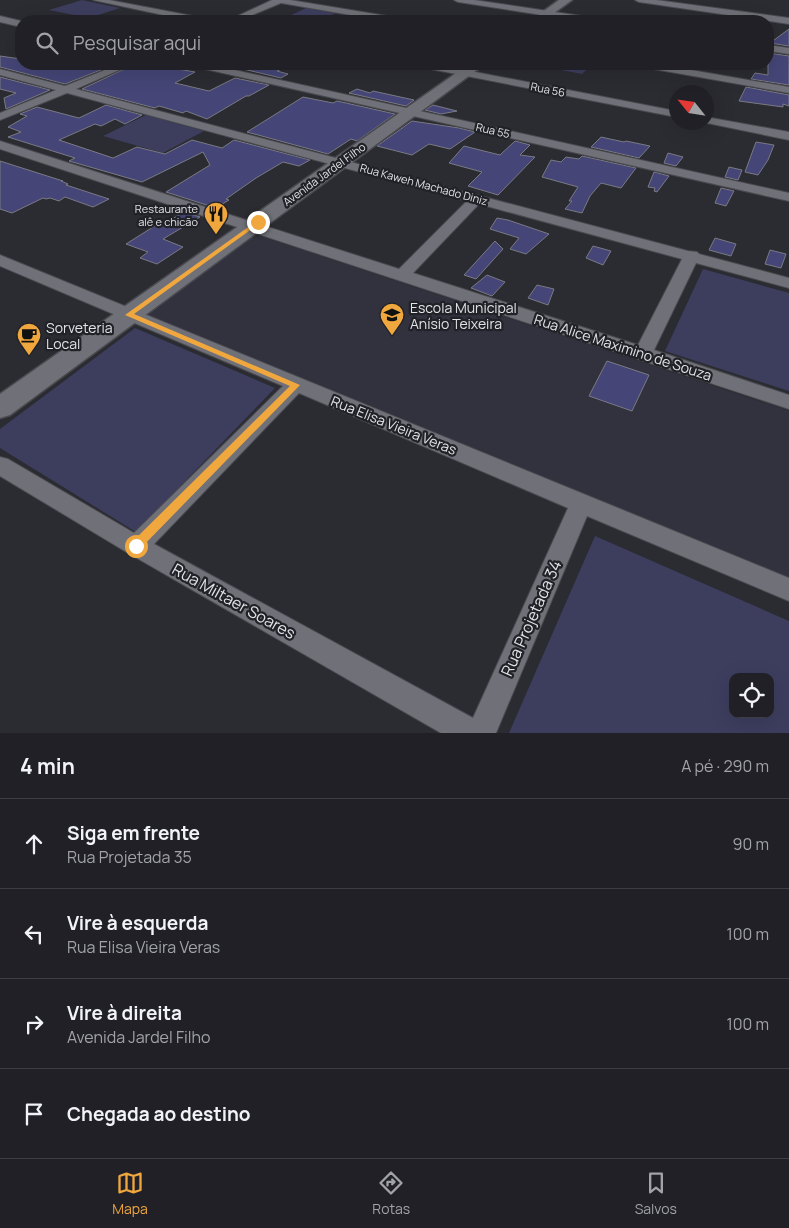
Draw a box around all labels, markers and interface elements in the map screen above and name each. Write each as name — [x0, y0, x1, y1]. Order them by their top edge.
search box — [15, 15, 774, 70]
icon: search — [33, 29, 61, 57]
text: Pesquisar aqui — [73, 30, 201, 56]
street label: Rua 56 — [529, 78, 567, 100]
north arrow — [669, 85, 714, 130]
street label: Rua 55 — [475, 119, 511, 141]
street label: Avenida Jardel Filho — [280, 139, 369, 209]
street label: Rua Kaweh Machado Diniz — [358, 160, 490, 208]
place label: Restaurante alê e chicão — [135, 201, 199, 229]
restaurant icon: Restaurante alê e chicão — [203, 201, 229, 235]
route end — [247, 211, 270, 234]
place label: Escola Municipal Anísio Teixeira — [410, 298, 517, 333]
school or university icon: Escola Municipal Anísio Teixeira — [379, 302, 405, 336]
street label: Rua Alice Maximino de Souza — [532, 309, 714, 385]
place label: Sorveteria Local — [46, 318, 113, 353]
cafe icon: Sorveteria Local — [16, 322, 42, 356]
street label: Rua Elisa Vieira Veras — [328, 391, 460, 459]
route start — [125, 535, 148, 558]
street label: Rua Projetada 34 — [496, 556, 566, 680]
street label: Rua Miltaer Soares — [168, 558, 300, 644]
map controls — [729, 673, 774, 718]
button: locate — [729, 673, 774, 718]
text: 4 min — [20, 752, 75, 780]
text: A pé · 290 m — [681, 755, 769, 777]
text: Siga em frente — [67, 820, 200, 846]
icon: ahead — [20, 830, 48, 858]
text: 90 m — [733, 833, 769, 855]
text: Rua Projetada 35 — [67, 846, 192, 868]
text: Vire à esquerda — [67, 910, 208, 936]
icon: left — [20, 920, 48, 948]
text: 100 m — [726, 923, 769, 945]
text: Rua Elisa Vieira Veras — [67, 936, 220, 958]
text: Vire à direita — [67, 1000, 182, 1026]
icon: right — [20, 1010, 48, 1038]
text: 100 m — [726, 1013, 769, 1035]
text: Avenida Jardel Filho — [67, 1026, 210, 1048]
icon: arrive — [20, 1100, 48, 1128]
text: Chegada ao destino — [67, 1101, 250, 1127]
tab: Mapa — [112, 1169, 148, 1218]
tab: Rotas — [372, 1169, 410, 1218]
tab: Salvos — [635, 1169, 677, 1218]

